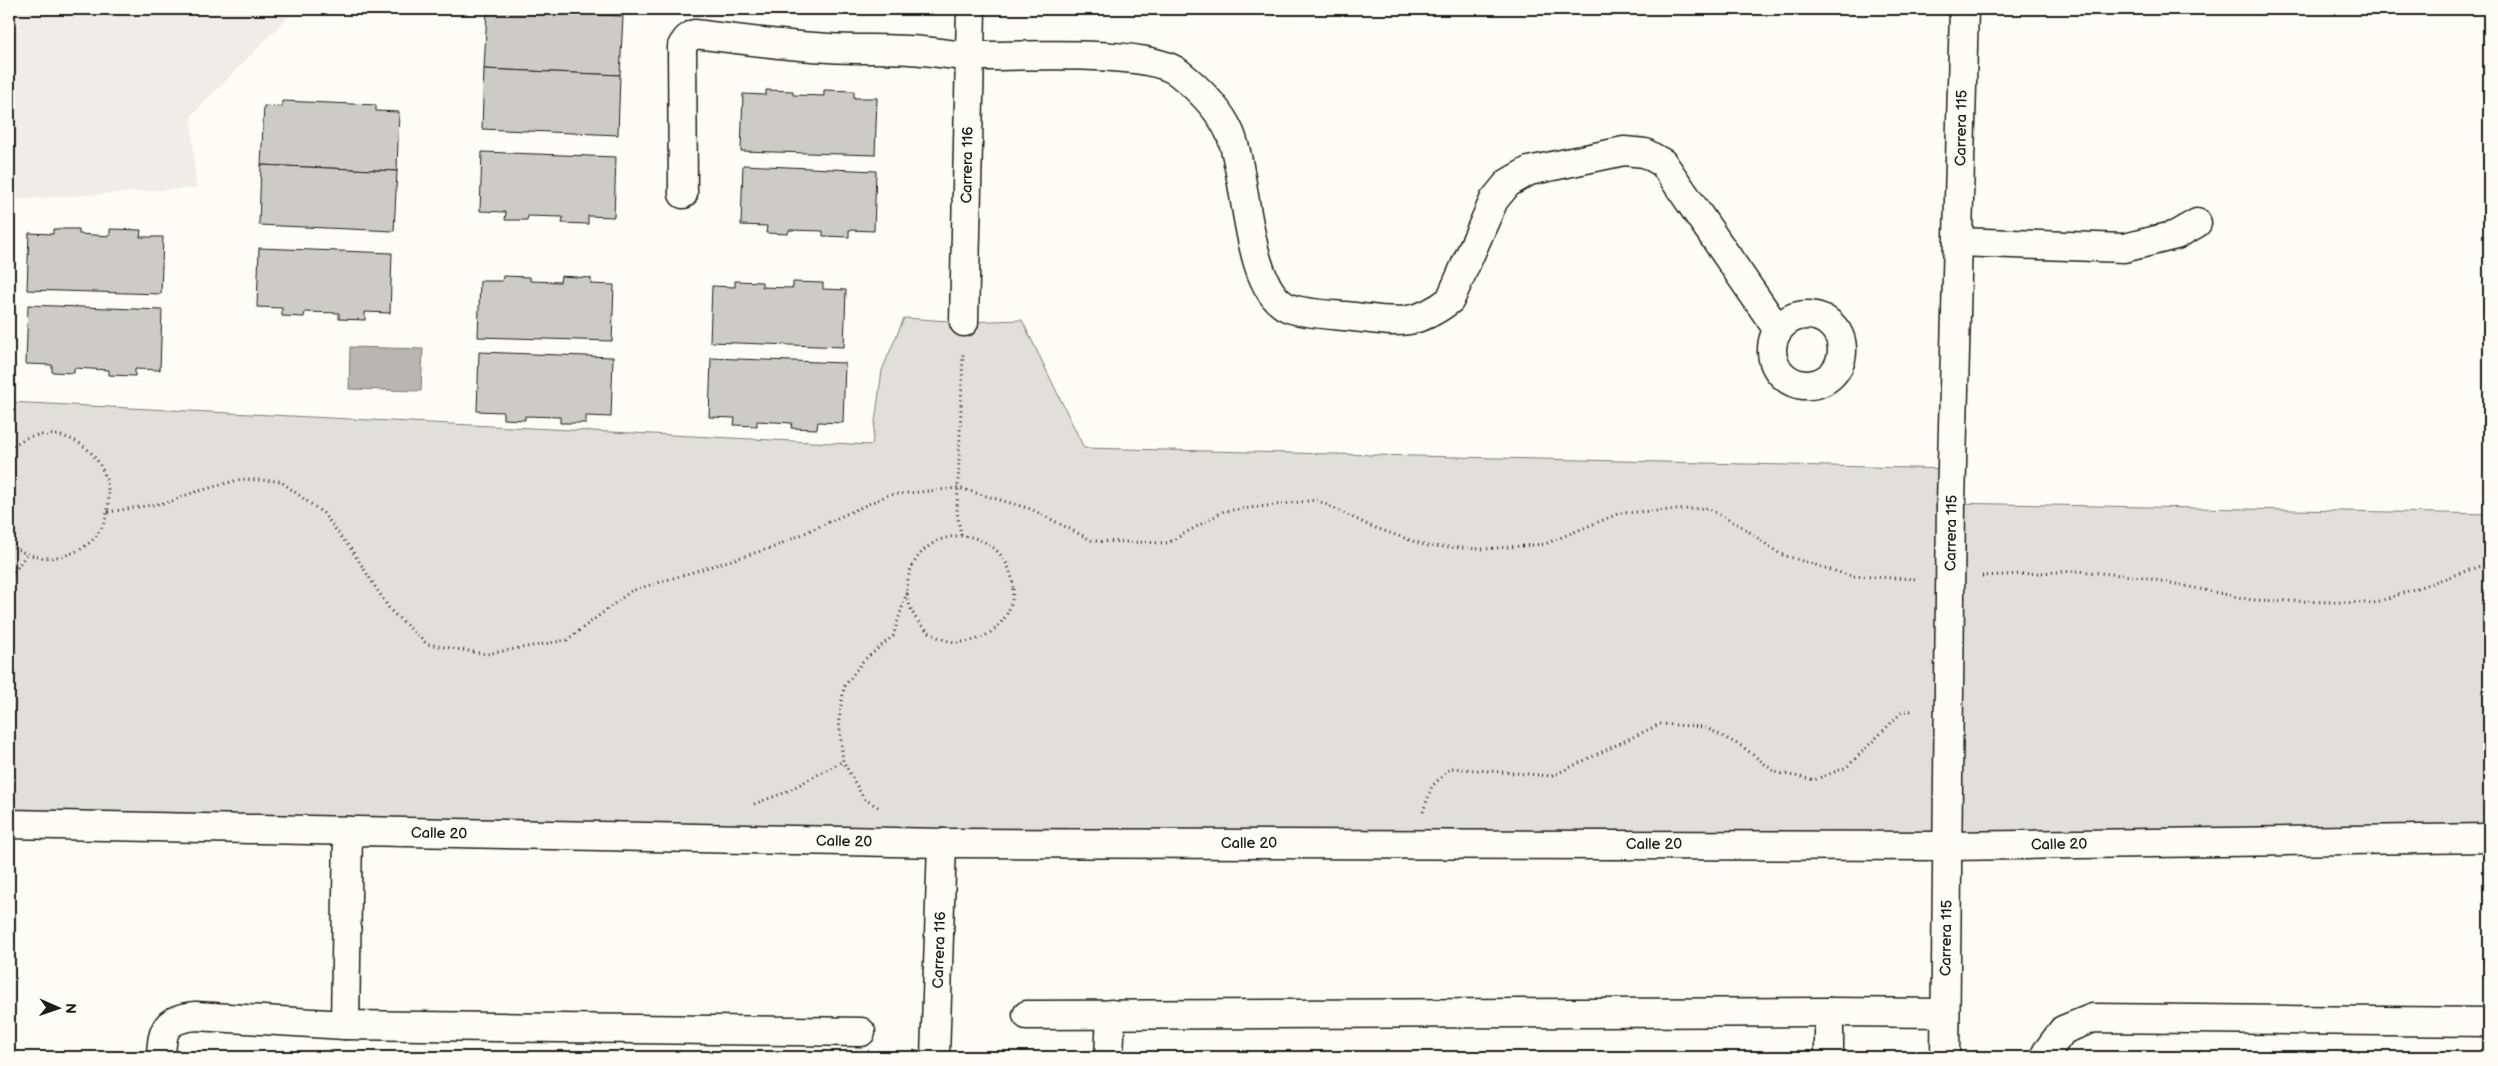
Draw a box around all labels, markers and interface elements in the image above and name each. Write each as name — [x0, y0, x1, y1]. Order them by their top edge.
street label: Carrera 115 — [1951, 90, 1972, 166]
street label: Carrera 116 — [957, 126, 978, 204]
street label: Carrera 115 — [1941, 495, 1962, 571]
street label: Calle 20 — [411, 824, 468, 843]
street label: Calle 20 — [816, 832, 873, 851]
street label: Calle 20 — [1221, 834, 1277, 853]
street label: Calle 20 — [1626, 835, 1682, 854]
street label: Calle 20 — [2031, 835, 2088, 854]
street label: Carrera 115 — [1936, 900, 1957, 976]
street label: Carrera 116 — [929, 911, 950, 989]
north arrow — [32, 984, 82, 1034]
text: N — [62, 1003, 79, 1014]

